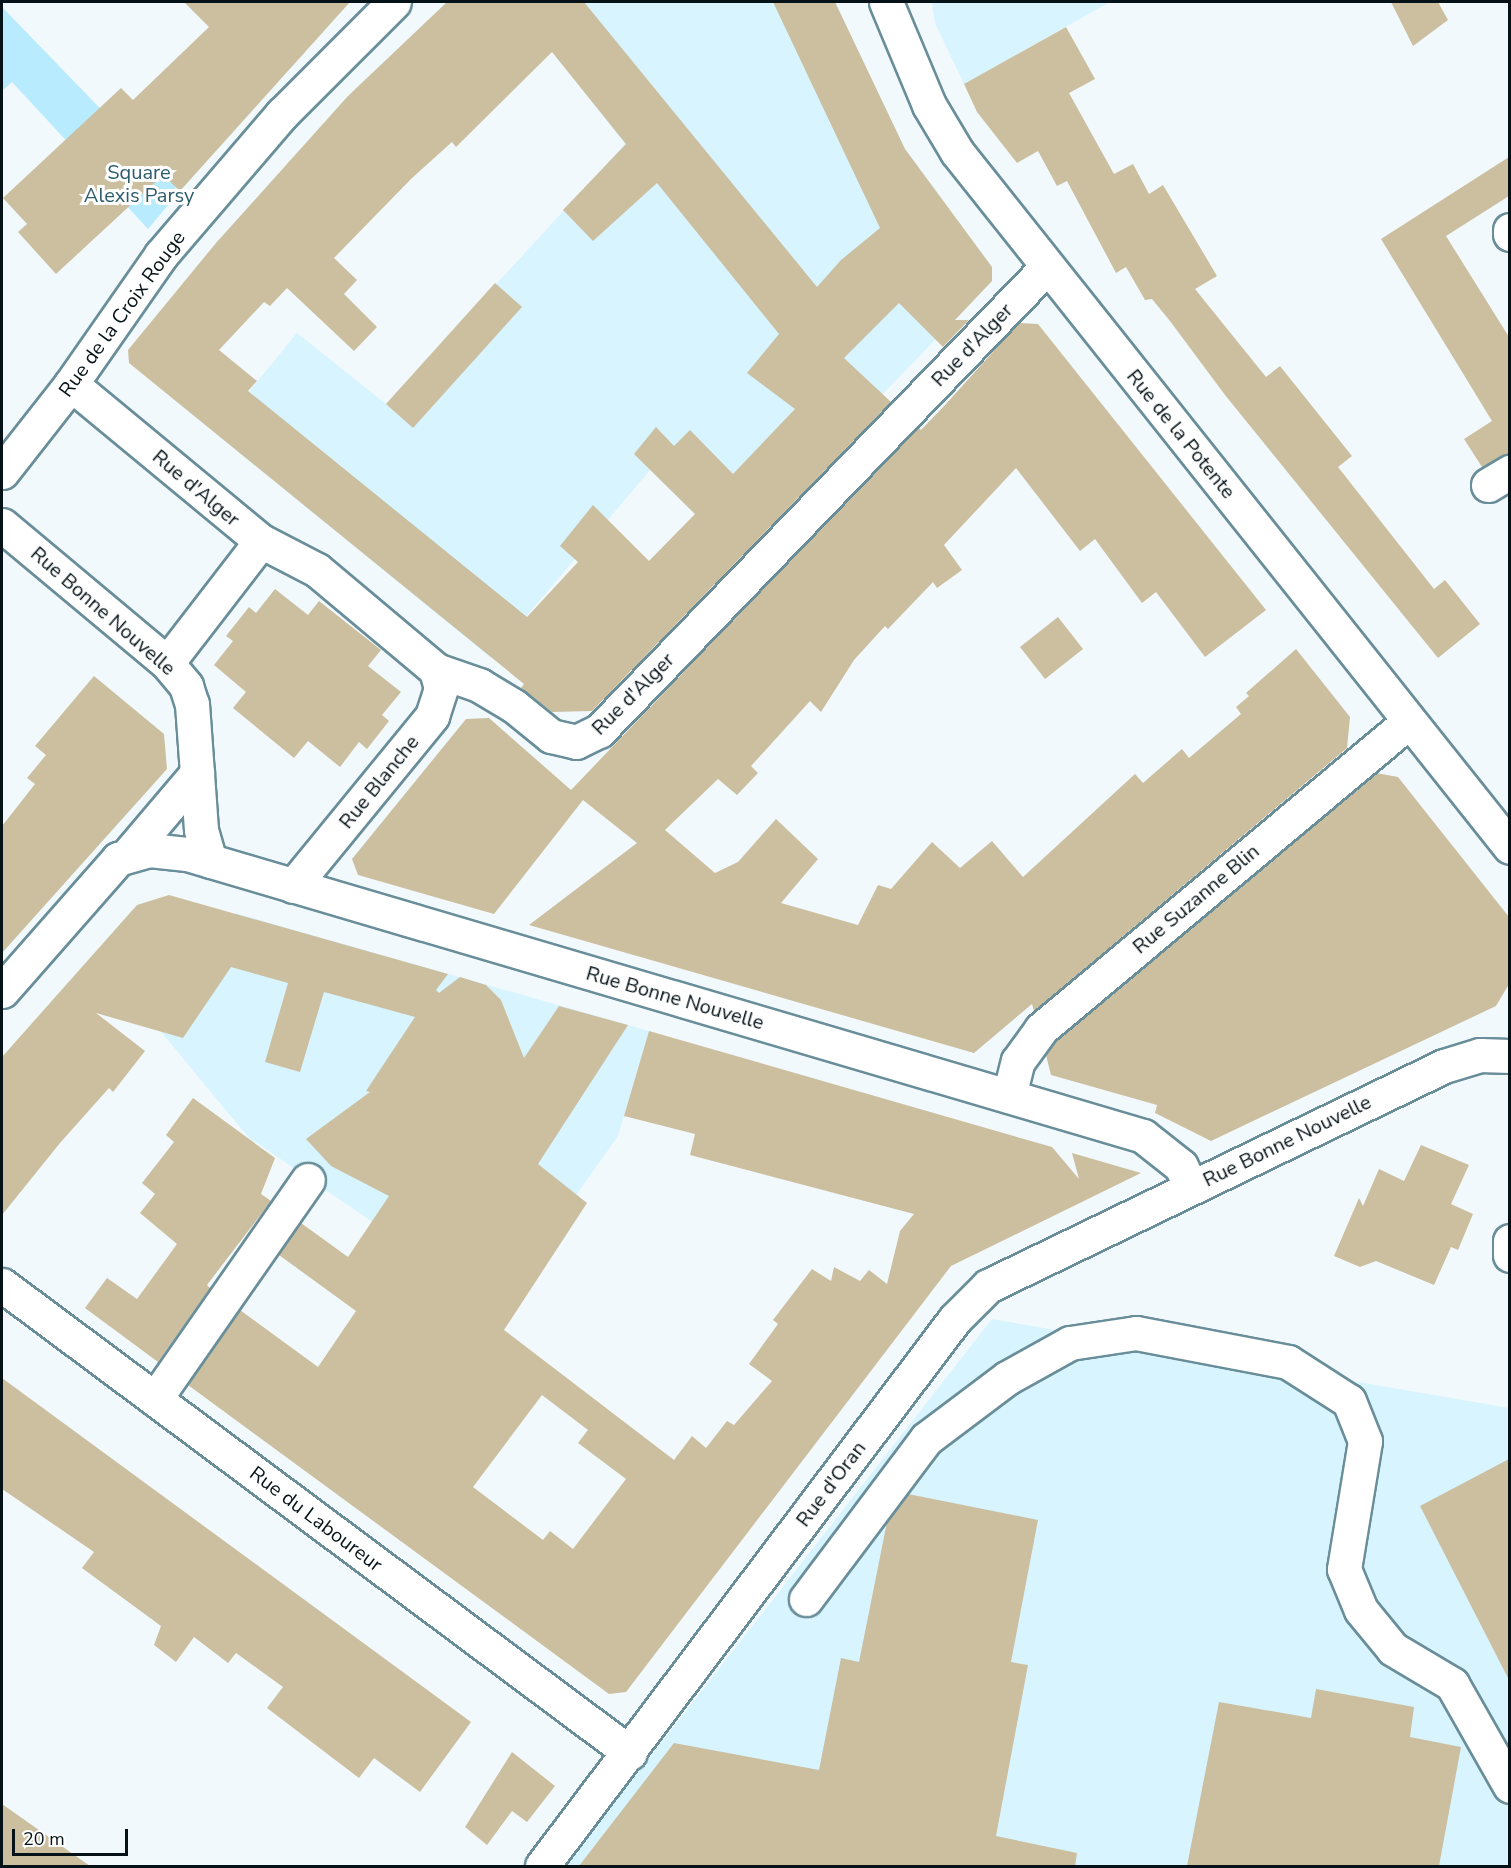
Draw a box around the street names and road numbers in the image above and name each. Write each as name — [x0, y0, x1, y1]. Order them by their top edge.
street label: Rue de la Croix Rouge — [54, 226, 190, 402]
street label: Rue d'Alger — [926, 298, 1018, 392]
street label: Rue de la Potente — [1122, 365, 1240, 503]
street label: Rue d'Alger — [148, 445, 244, 531]
street label: Rue Bonne Nouvelle — [26, 542, 180, 680]
street label: Rue d'Alger — [587, 648, 679, 740]
street label: Rue Blanche — [334, 731, 424, 833]
street label: Rue Suzanne Blin — [1128, 839, 1264, 959]
street label: Rue Bonne Nouvelle — [583, 961, 767, 1035]
street label: Rue Bonne Nouvelle — [1199, 1090, 1375, 1192]
street label: Rue d'Oran — [791, 1437, 871, 1531]
street label: Rue du Laboureur — [245, 1461, 387, 1577]

